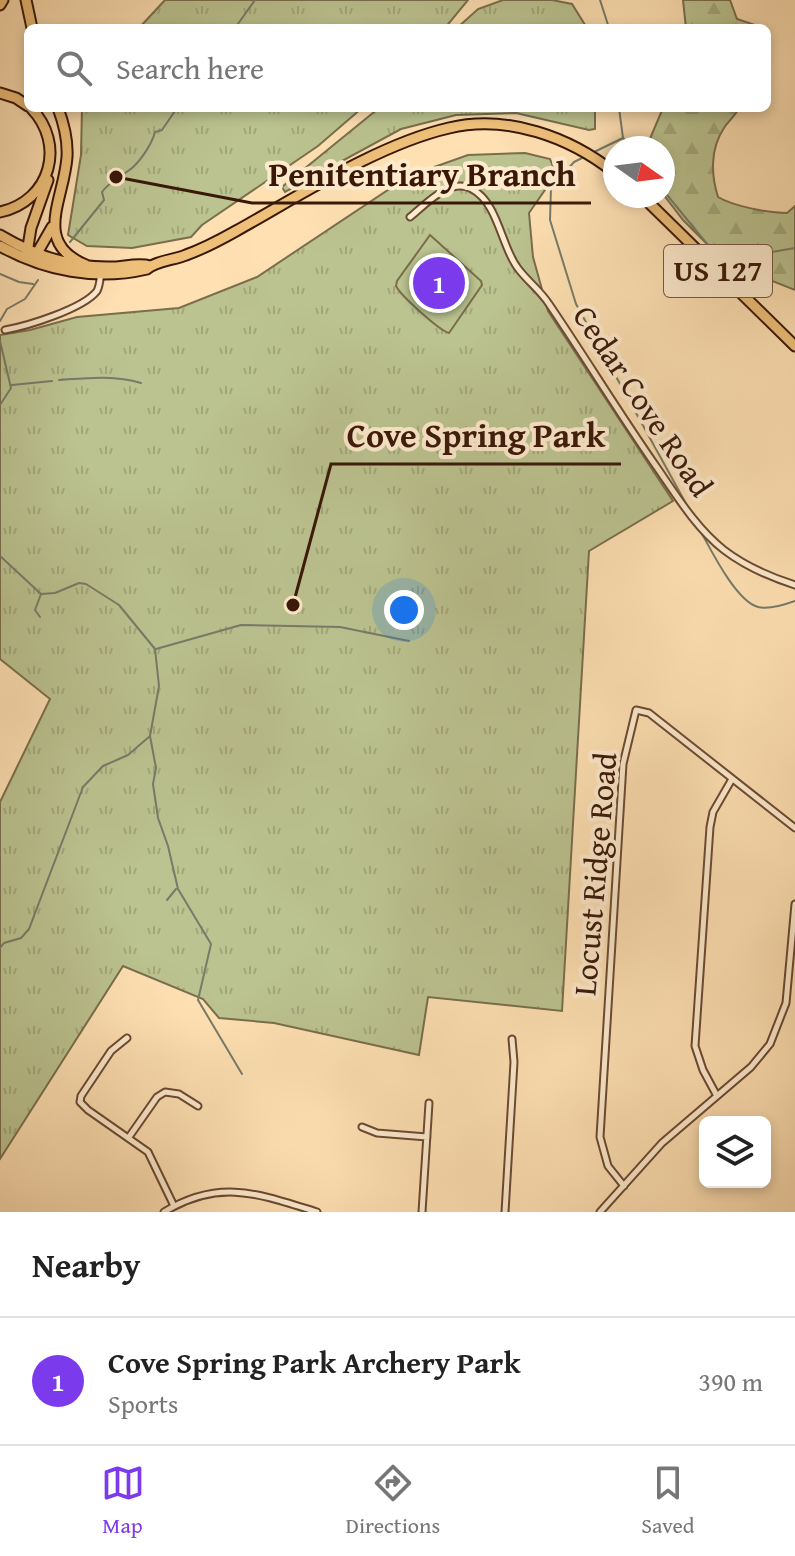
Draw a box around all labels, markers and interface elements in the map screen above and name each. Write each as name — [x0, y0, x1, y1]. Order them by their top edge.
search box — [24, 24, 771, 112]
icon: search — [52, 46, 96, 90]
text: Search here — [116, 46, 264, 90]
north arrow — [603, 136, 675, 208]
callout: Penitentiary Branch — [252, 145, 591, 203]
text: Penitentiary Branch — [268, 149, 576, 198]
road number: US 127 — [664, 245, 772, 297]
pin: 1 — [413, 253, 465, 313]
street label: Cedar Cove Road — [562, 296, 725, 506]
callout: Cove Spring Park — [331, 406, 621, 464]
text: Cove Spring Park — [347, 410, 606, 459]
your location — [384, 590, 424, 630]
street label: Locust Ridge Road — [560, 750, 629, 997]
map controls — [699, 1116, 771, 1188]
button: layers — [699, 1116, 771, 1188]
text: Nearby — [32, 1240, 141, 1289]
text: Cove Spring Park Archery Park — [108, 1340, 520, 1384]
text: 1 — [51, 1362, 65, 1401]
text: 390 m — [698, 1362, 763, 1401]
text: Sports — [108, 1384, 178, 1423]
tab: Map — [101, 1461, 145, 1541]
tab: Directions — [346, 1461, 440, 1541]
tab: Saved — [641, 1461, 694, 1541]

